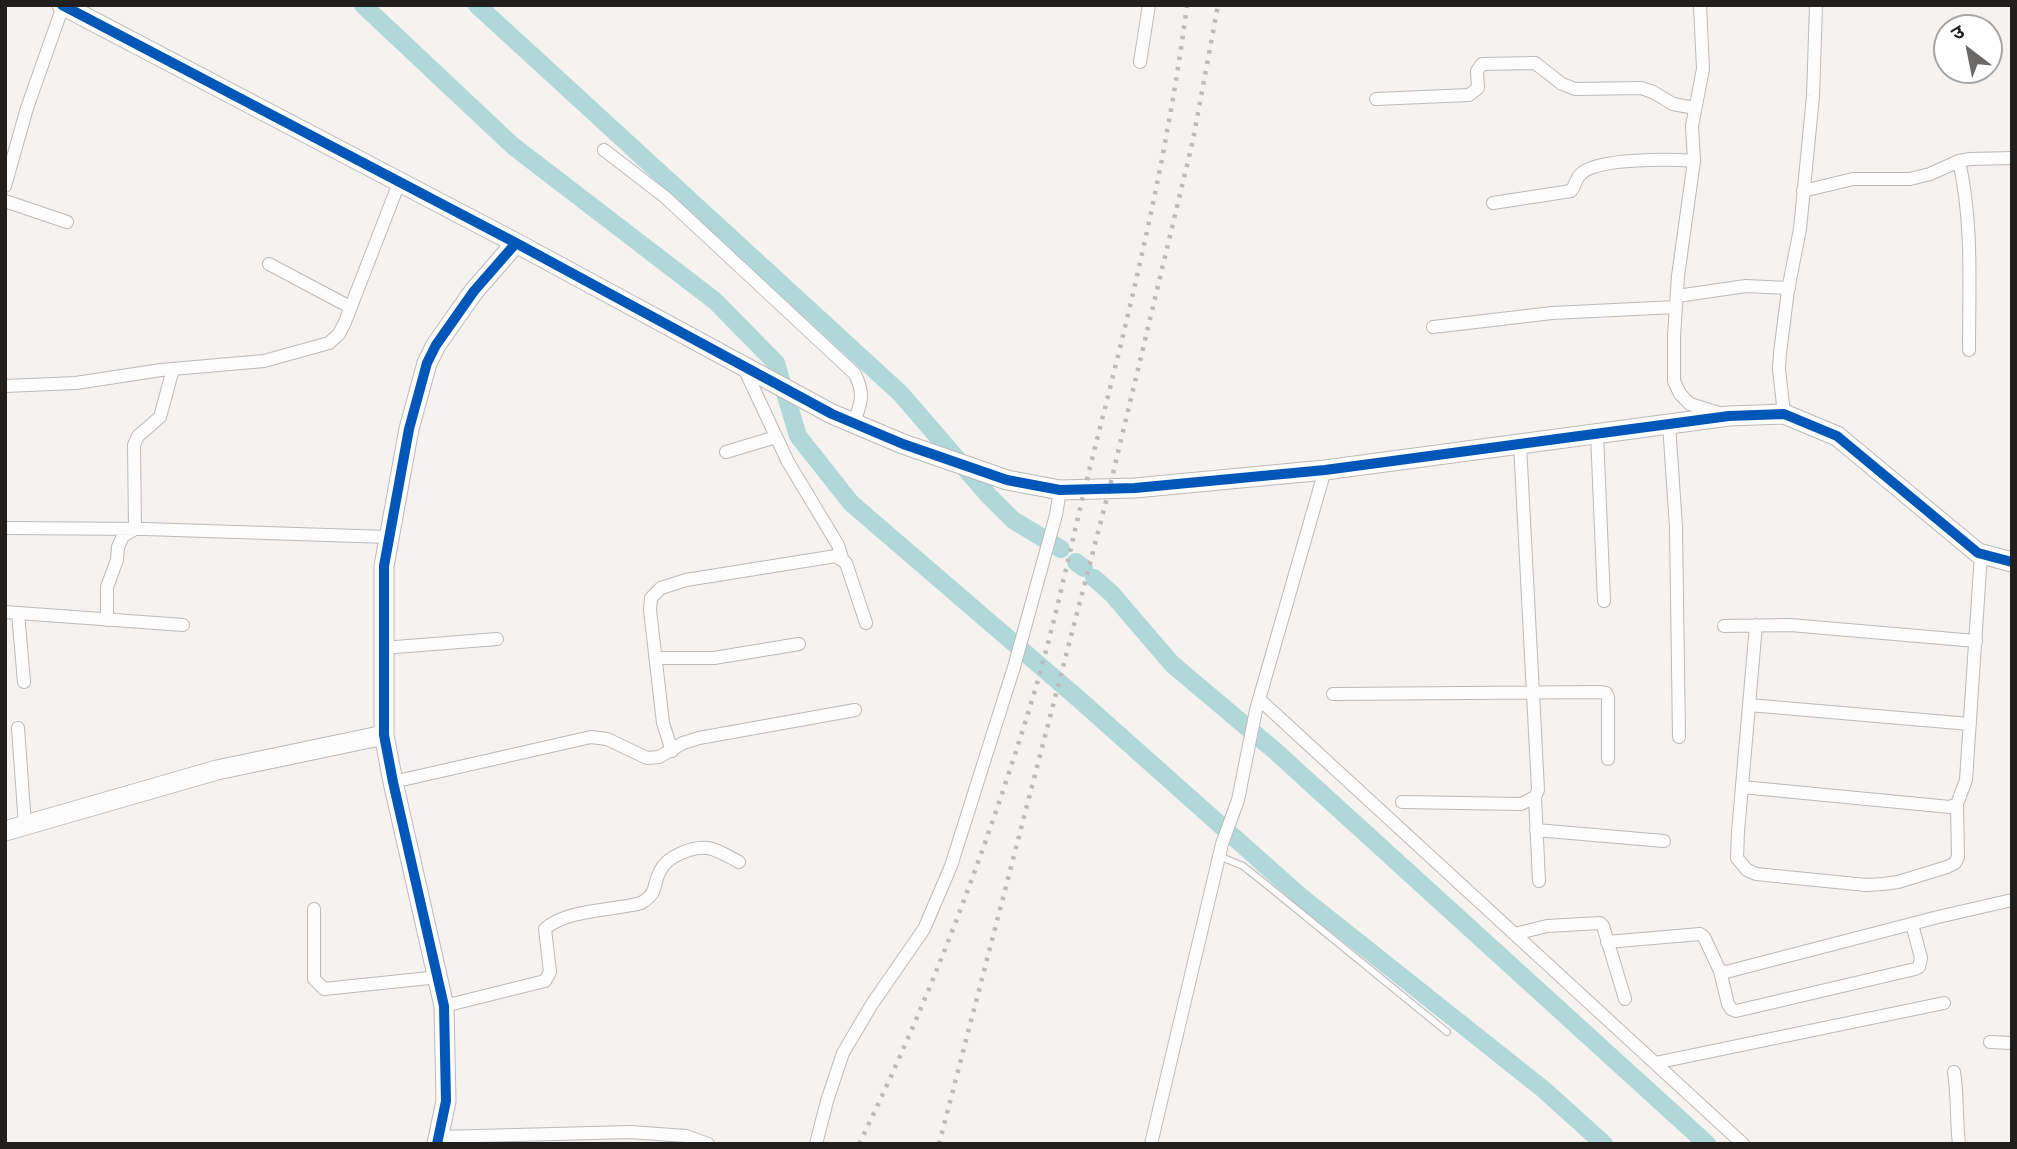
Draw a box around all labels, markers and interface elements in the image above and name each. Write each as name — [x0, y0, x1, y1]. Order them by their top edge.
north arrow — [1933, 14, 2003, 84]
text: उ — [1947, 20, 1969, 46]

